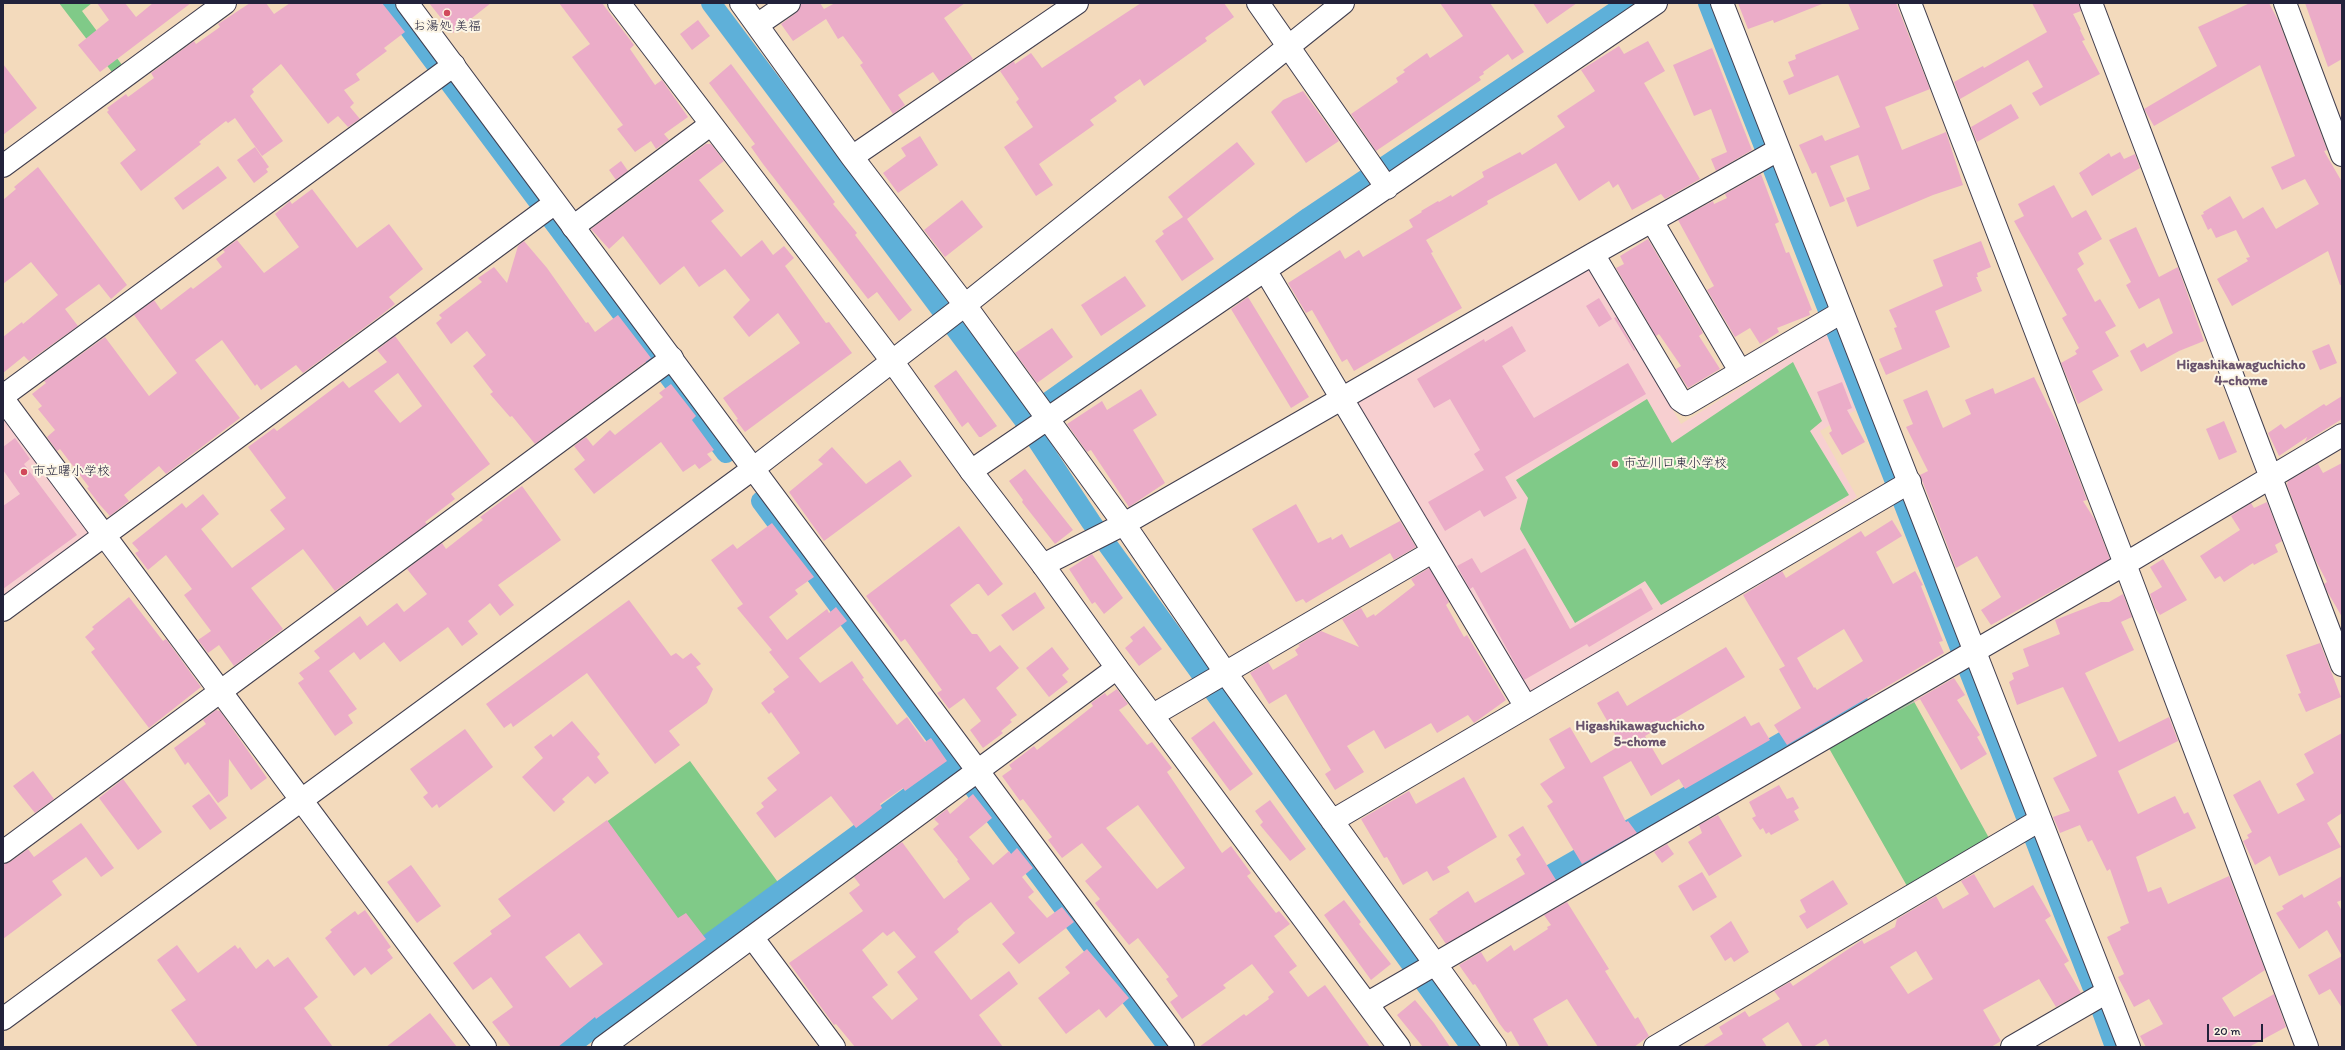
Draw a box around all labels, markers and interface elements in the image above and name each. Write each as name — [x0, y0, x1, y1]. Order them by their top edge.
marker: お湯処 美福 — [442, 8, 452, 18]
place label: お湯処 美福 — [413, 19, 481, 35]
district label: Higashikawaguchicho 4-chome — [2176, 357, 2306, 390]
place label: 市立川口東小学校 — [1623, 456, 1727, 472]
marker: 市立川口東小学校 — [1610, 459, 1620, 469]
place label: 市立曙小学校 — [32, 464, 110, 480]
marker: 市立曙小学校 — [19, 467, 29, 477]
district label: Higashikawaguchicho 5-chome — [1575, 718, 1705, 750]
scale bar — [2209, 1016, 2265, 1042]
text: 20 m — [2214, 1024, 2241, 1038]

